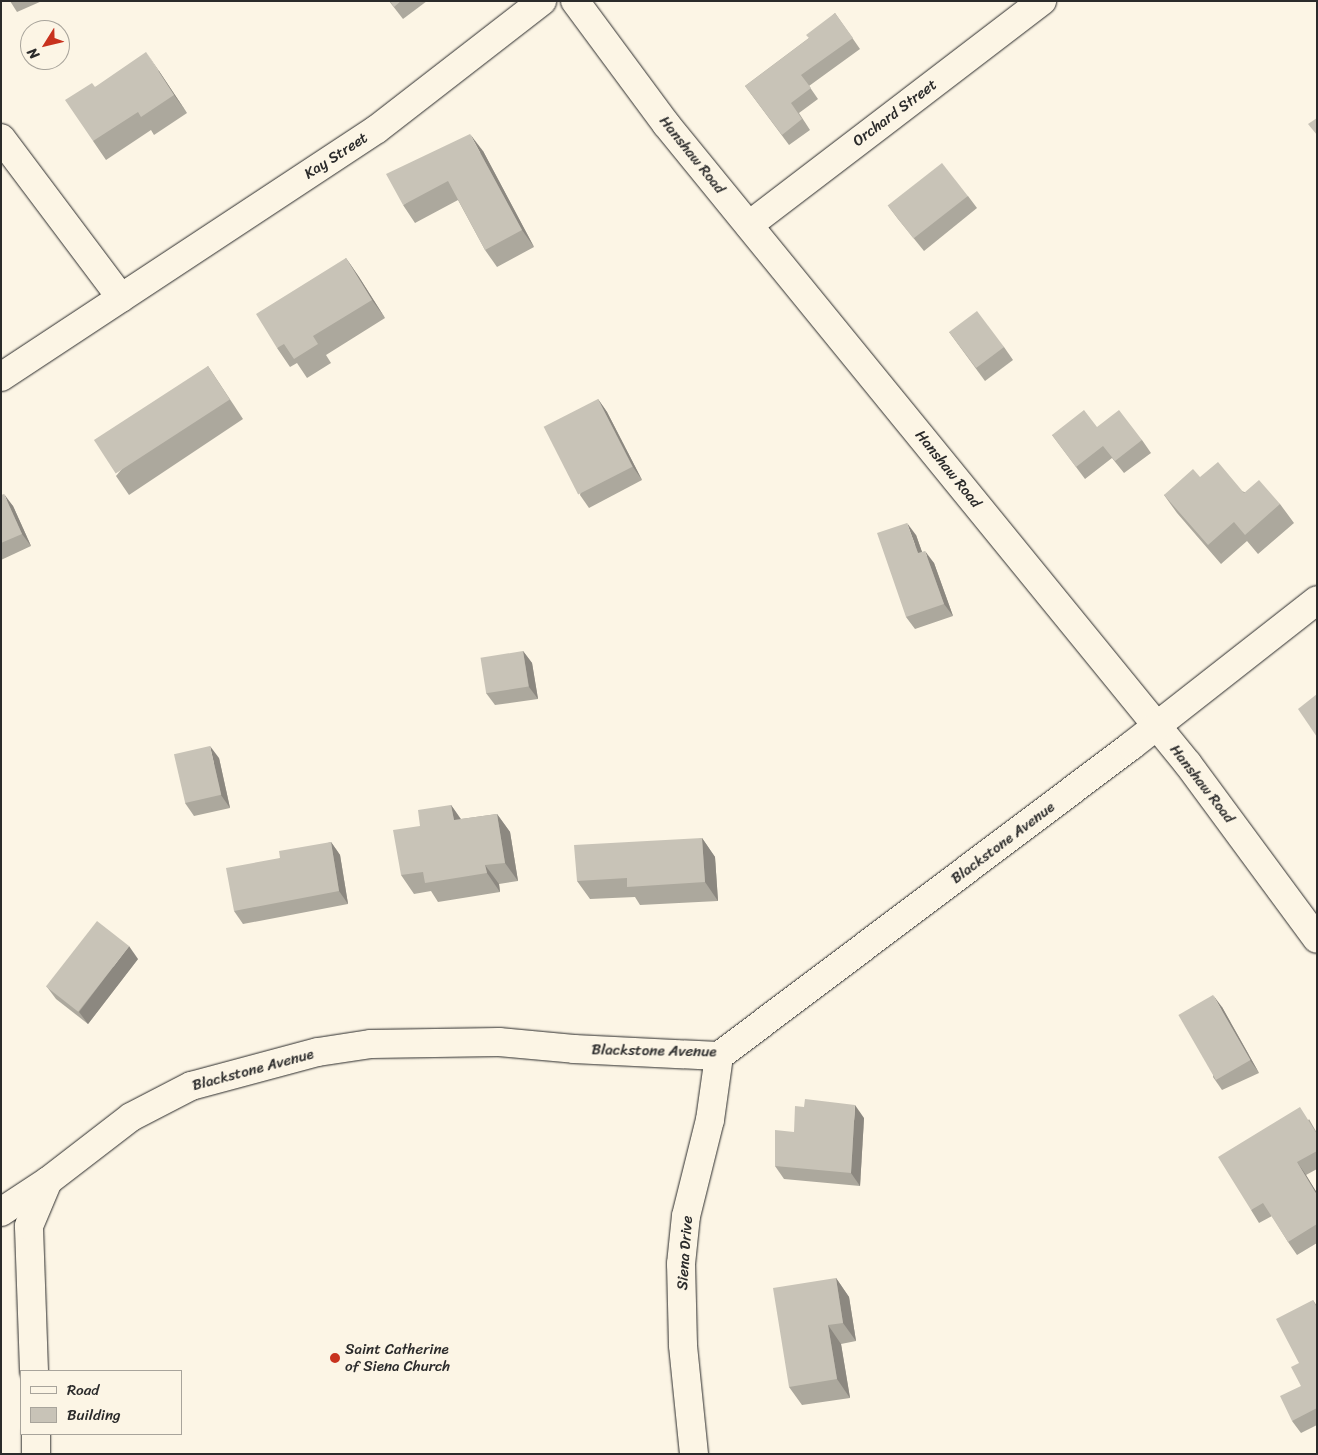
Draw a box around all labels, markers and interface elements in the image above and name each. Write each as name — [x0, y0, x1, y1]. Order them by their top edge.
north arrow — [20, 20, 70, 70]
text: N — [20, 42, 46, 65]
street label: Orchard Street — [850, 76, 940, 150]
street label: Hanshaw Road — [655, 112, 729, 198]
street label: Kay Street — [301, 129, 371, 183]
street label: Hanshaw Road — [911, 426, 985, 512]
street label: Hanshaw Road — [1166, 741, 1238, 827]
street label: Blackstone Avenue — [948, 798, 1058, 888]
street label: Blackstone Avenue — [591, 1041, 717, 1061]
street label: Blackstone Avenue — [190, 1045, 316, 1095]
street label: Siena Drive — [673, 1215, 697, 1291]
place label: Saint Catherine of Siena Church — [345, 1340, 451, 1375]
marker: Saint Catherine of Siena Church — [329, 1352, 341, 1364]
legend — [20, 1370, 182, 1435]
text: Road — [67, 1377, 99, 1403]
text: Building — [67, 1402, 121, 1428]

